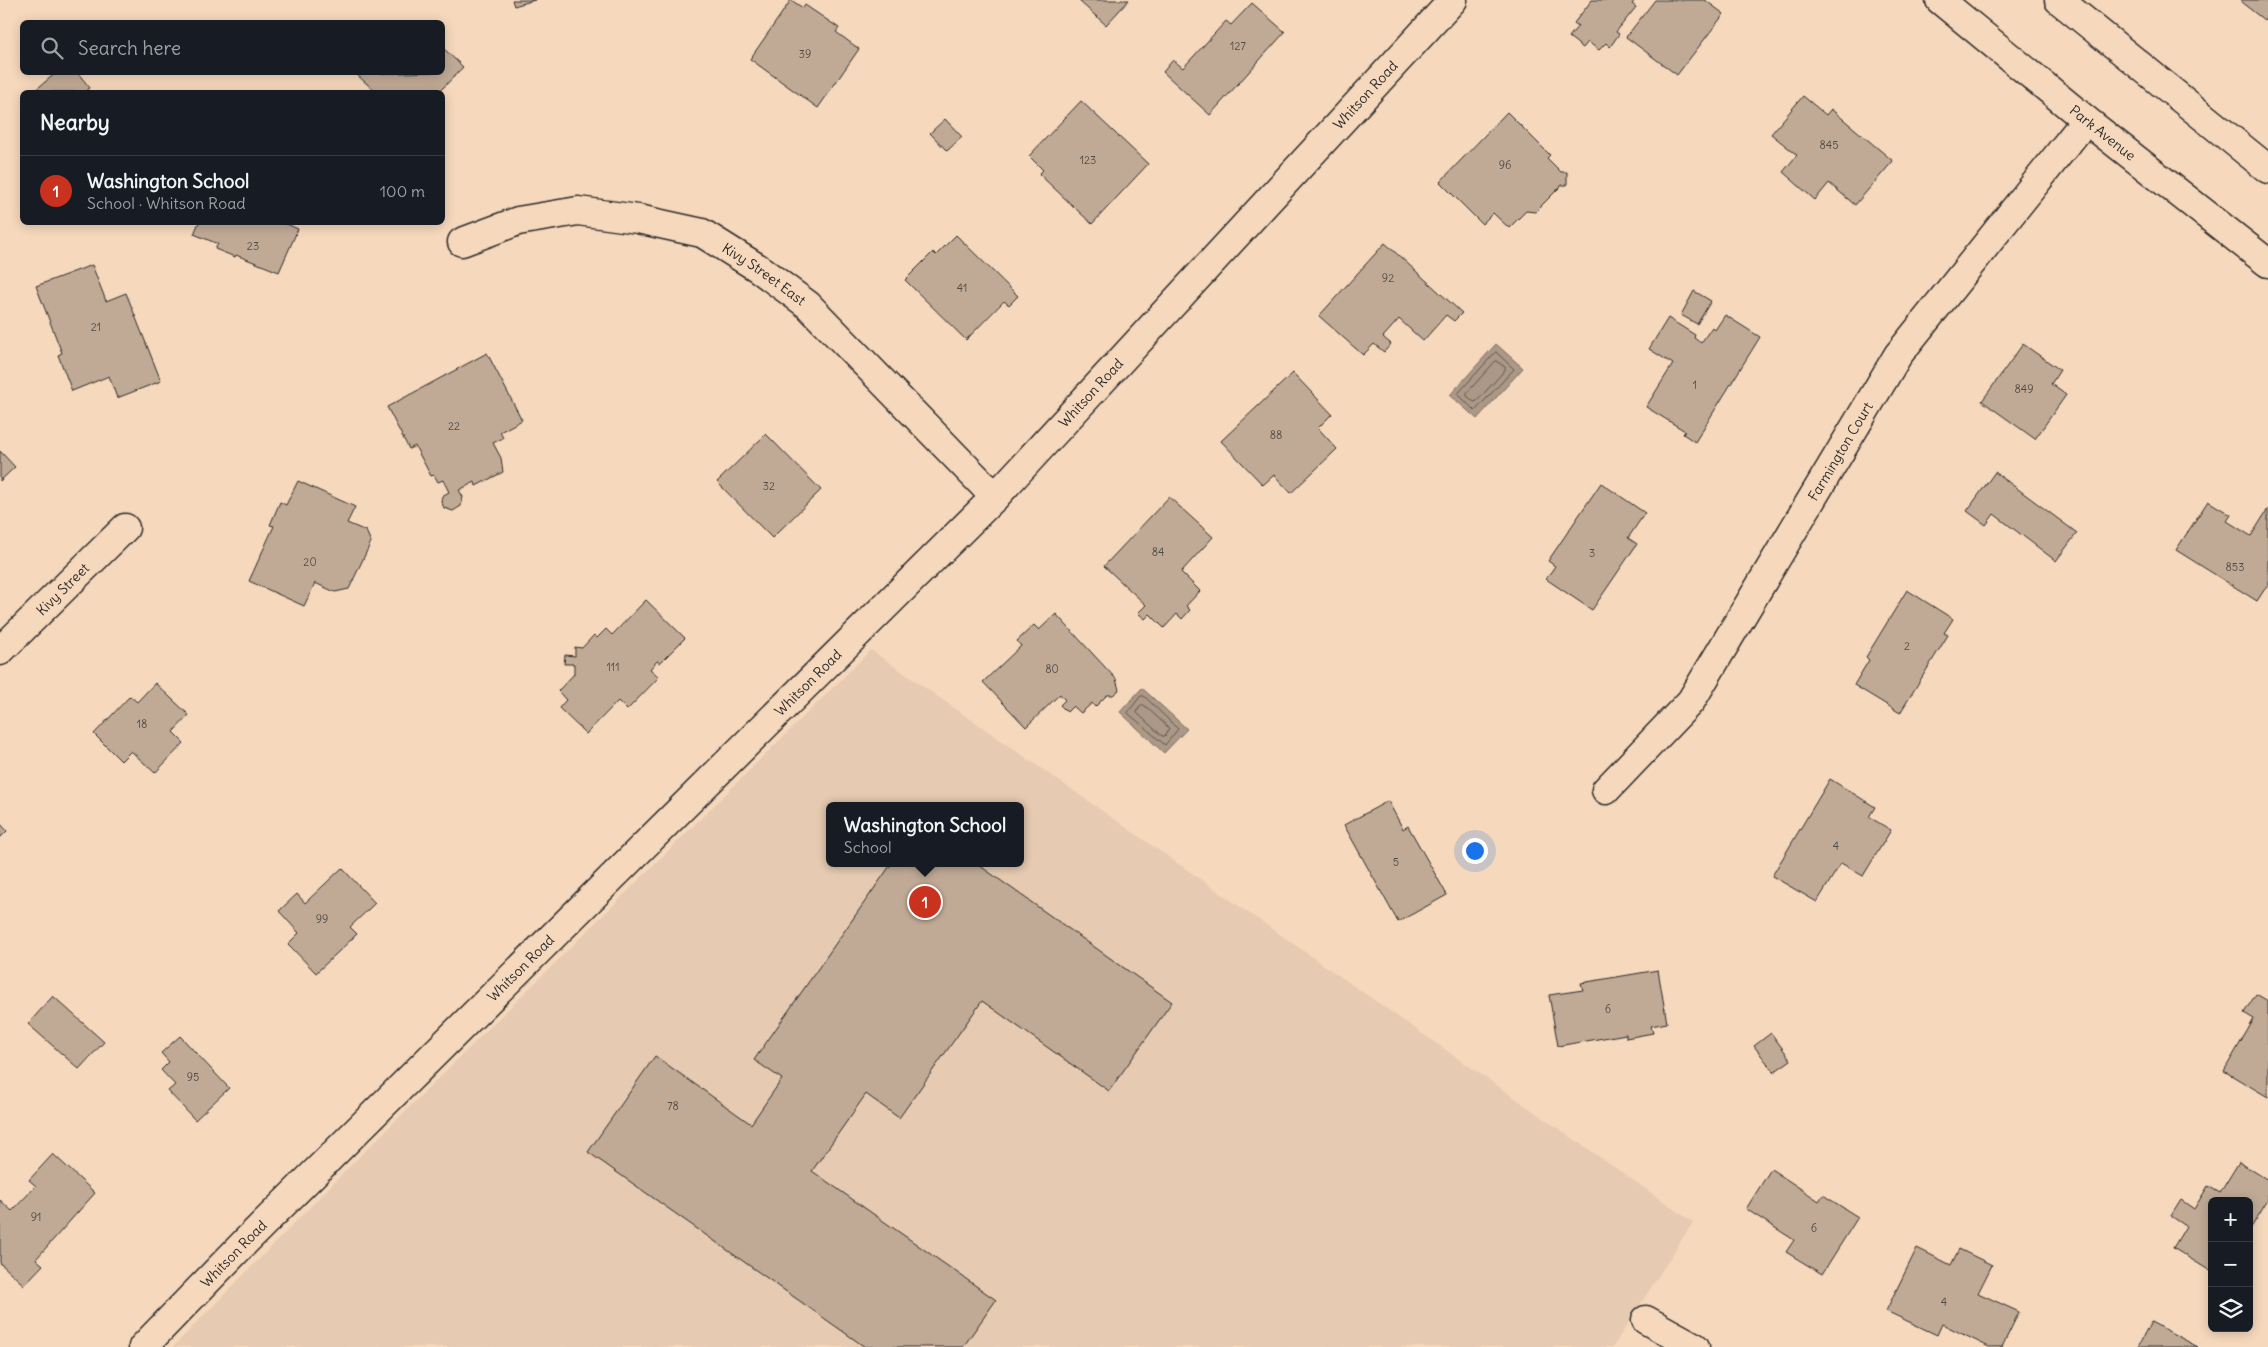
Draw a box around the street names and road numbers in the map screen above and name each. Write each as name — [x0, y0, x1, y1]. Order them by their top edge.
street label: Whitson Road — [1329, 57, 1402, 133]
street label: Park Avenue — [2066, 101, 2139, 165]
street label: Kivy Street East — [719, 239, 810, 309]
street label: Whitson Road — [1055, 355, 1127, 431]
street label: Farmington Court — [1804, 398, 1877, 504]
street label: Kivy Street — [32, 559, 93, 619]
street label: Whitson Road — [771, 646, 845, 720]
street label: Whitson Road — [483, 931, 558, 1005]
street label: Whitson Road — [197, 1216, 271, 1291]

